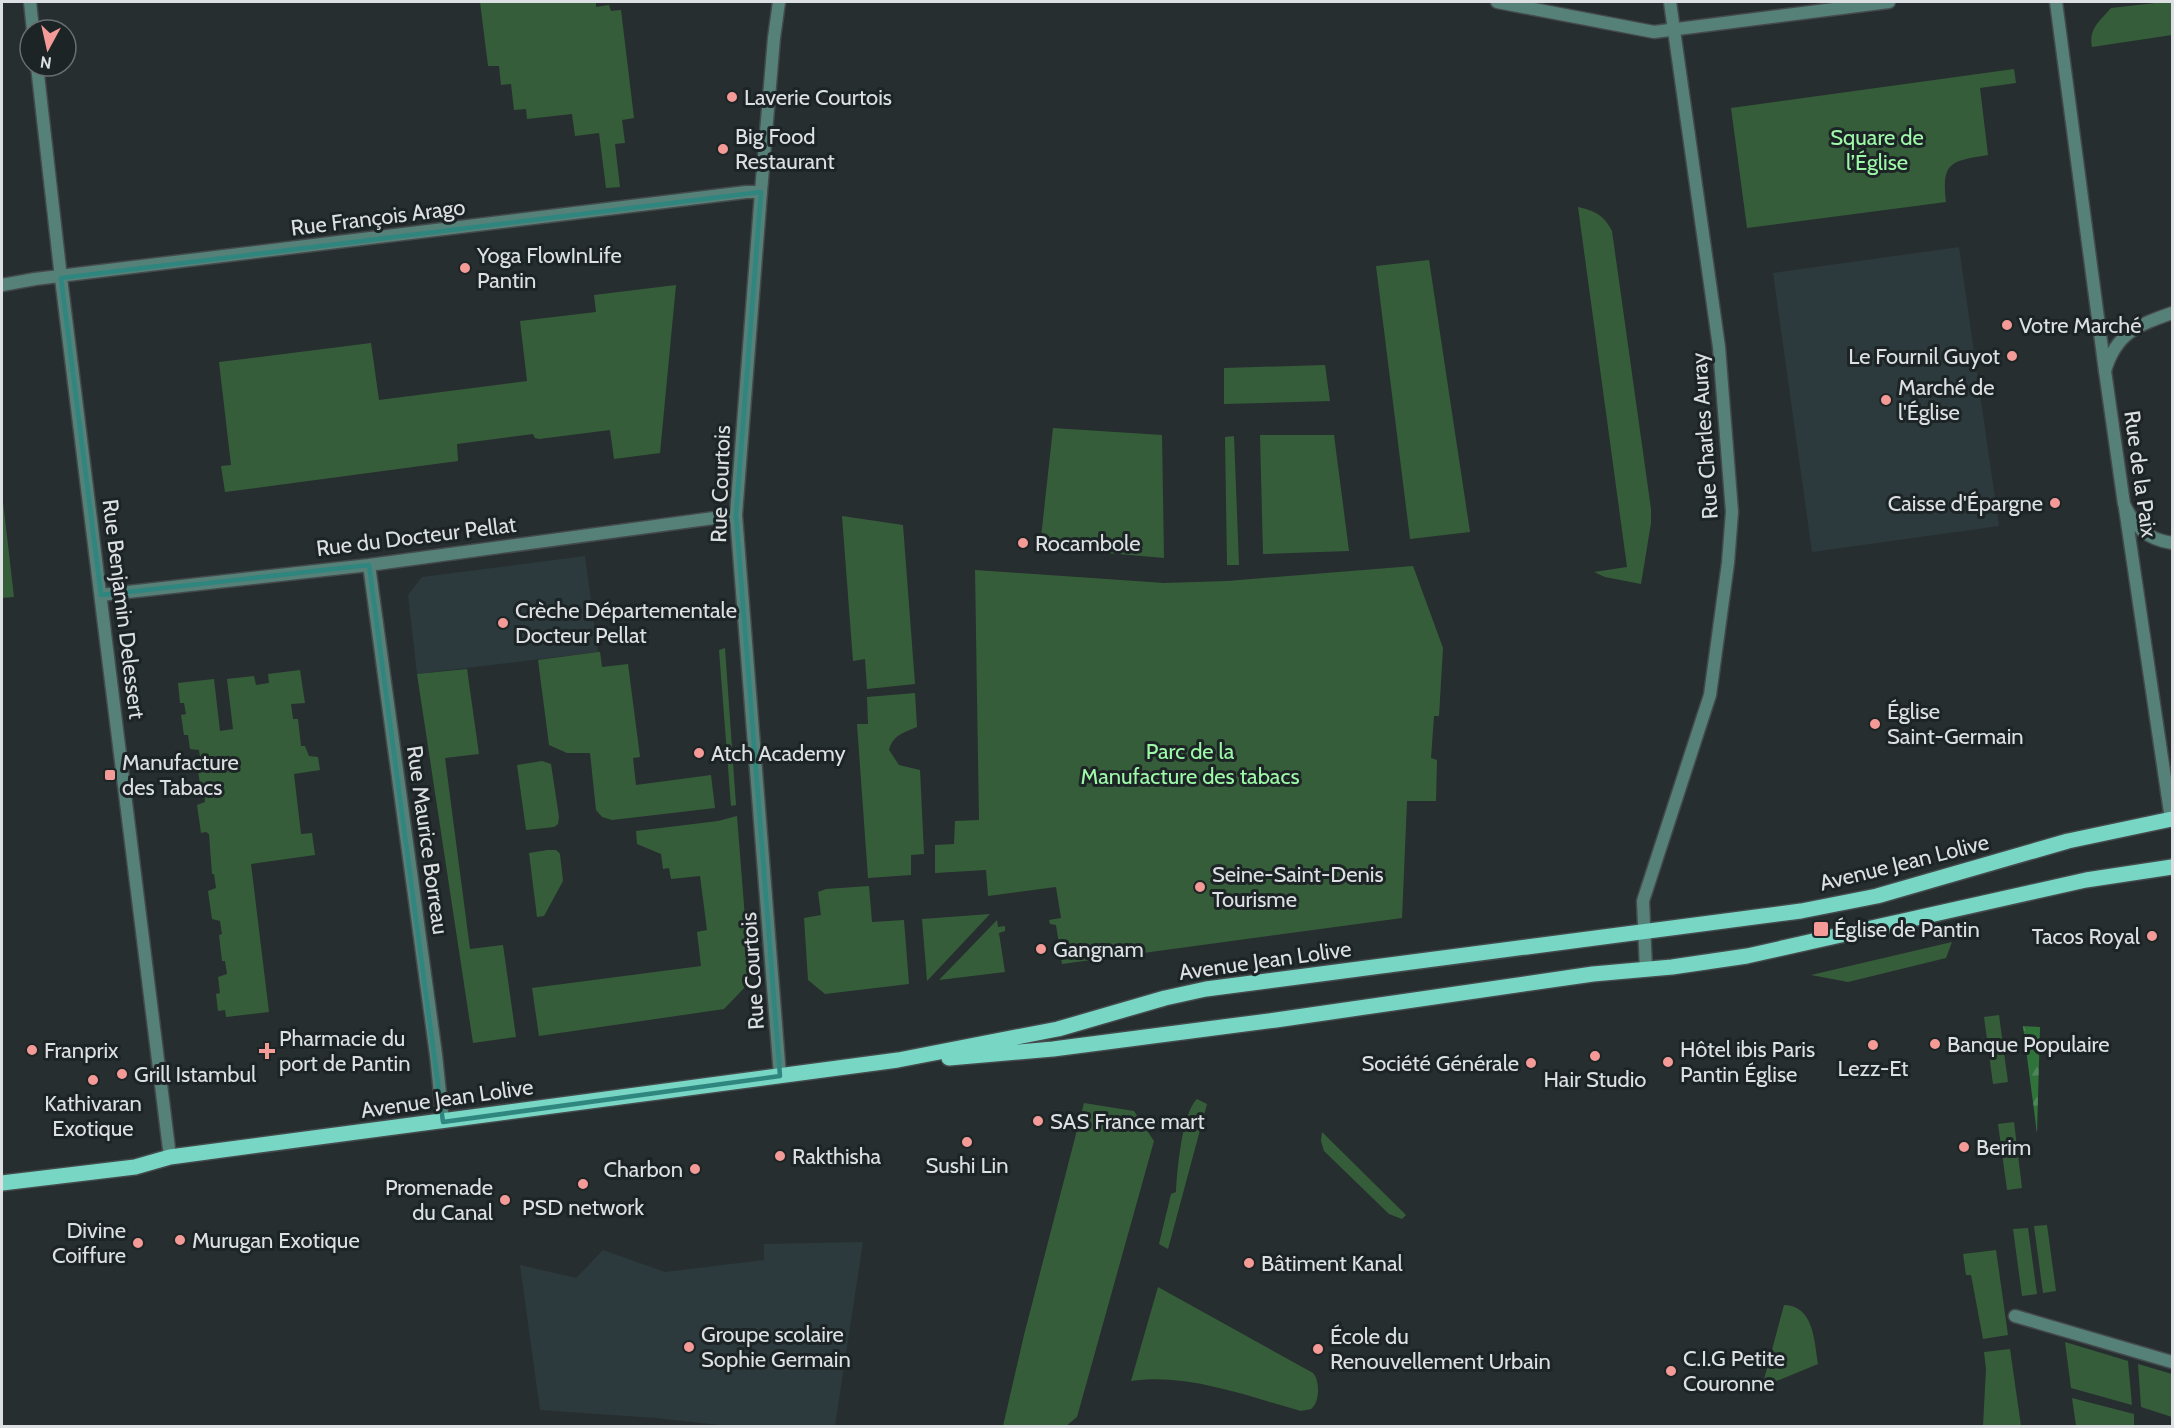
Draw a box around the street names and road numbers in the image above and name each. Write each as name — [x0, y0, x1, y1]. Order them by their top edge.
street label: Rue François Arago — [289, 193, 467, 242]
street label: Rue Charles Auray — [1685, 352, 1724, 520]
street label: Rue de la Paix — [2118, 409, 2163, 540]
street label: Rue Courtois — [705, 425, 736, 543]
street label: Rue Benjamin Delessert — [97, 498, 150, 721]
street label: Rue du Docteur Pellat — [315, 511, 518, 562]
street label: Rue Maurice Borreau — [401, 744, 454, 936]
street label: Avenue Jean Lolive — [1817, 828, 1992, 897]
street label: Rue Courtois — [735, 911, 770, 1031]
street label: Avenue Jean Lolive — [1177, 935, 1353, 986]
street label: Avenue Jean Lolive — [359, 1073, 535, 1124]

